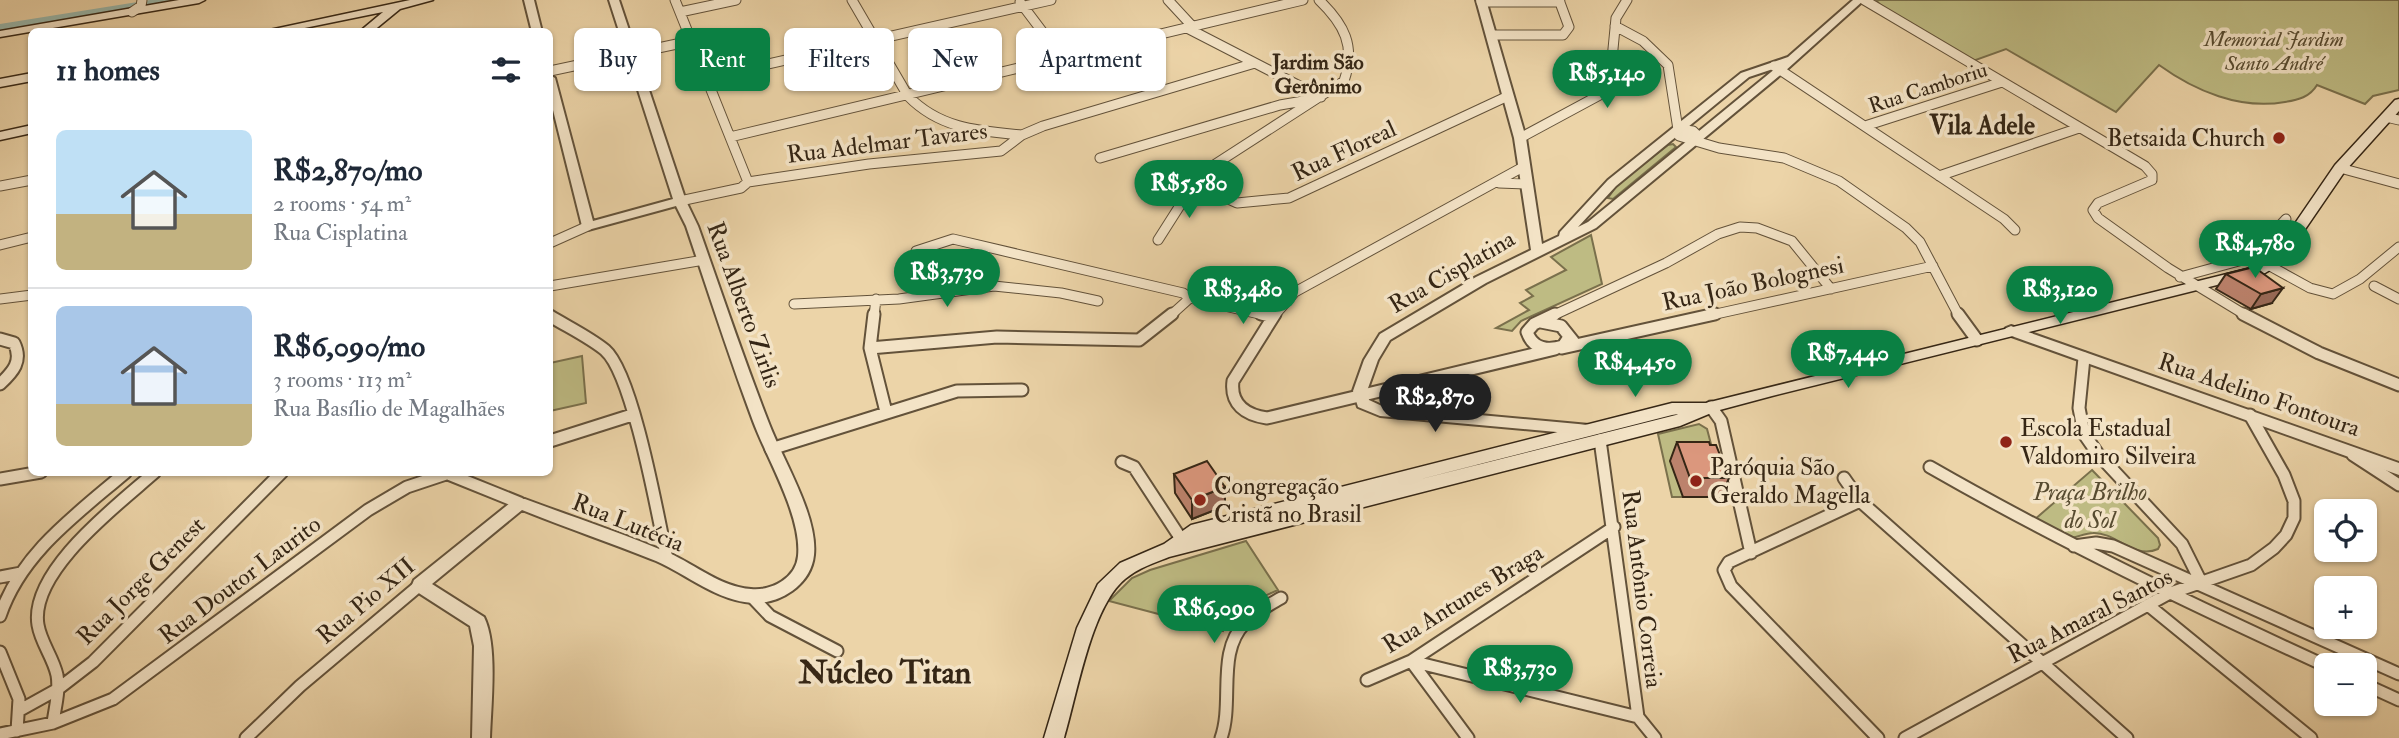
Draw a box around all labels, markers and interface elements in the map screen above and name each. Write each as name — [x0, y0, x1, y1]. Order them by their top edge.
park label: Memorial Jardim Santo André — [2202, 26, 2344, 77]
chip: Buy — [574, 28, 661, 91]
chip: Rent — [675, 28, 770, 91]
chip: Filters — [784, 28, 894, 91]
chip: New — [908, 28, 1002, 91]
chip: Apartment — [1016, 28, 1166, 91]
district label: Jardim São Gerônimo — [1271, 49, 1364, 100]
pin: R$5,140 — [1542, 50, 1672, 110]
icon: filters — [487, 51, 525, 89]
text: 11 homes — [56, 52, 160, 89]
street label: Rua Camboriu — [1865, 56, 1991, 120]
text: R$5,140 — [1568, 58, 1646, 87]
district label: Vila Adele — [1928, 110, 2035, 142]
street label: Rua Floreal — [1287, 113, 1401, 189]
street label: Rua Adelmar Tavares — [785, 115, 989, 171]
place label: Betsaida Church — [2107, 123, 2265, 154]
marker: Betsaida Church — [2271, 130, 2287, 146]
text: R$2,870/mo — [273, 152, 422, 189]
icon: home — [112, 158, 196, 242]
pin: R$5,580 — [1124, 160, 1254, 220]
text: R$5,580 — [1150, 168, 1228, 197]
text: 2 rooms · 54 m² — [273, 189, 411, 218]
text: Rua Cisplatina — [273, 218, 408, 247]
street label: Rua Alberto Zirlis — [700, 218, 788, 392]
pin: R$4,780 — [2190, 220, 2320, 280]
street label: Rua Cisplatina — [1383, 223, 1522, 321]
text: R$4,780 — [2215, 228, 2295, 257]
pin: R$3,730 — [882, 250, 1012, 309]
street label: Rua João Bolognesi — [1659, 250, 1847, 318]
text: R$3,730 — [910, 257, 984, 286]
pin: R$3,480 — [1178, 266, 1308, 326]
pin: R$3,120 — [1995, 266, 2125, 326]
text: R$3,480 — [1203, 274, 1283, 303]
text: R$3,120 — [2022, 274, 2098, 303]
text: R$6,090/mo — [273, 328, 425, 365]
pin: R$7,440 — [1783, 330, 1913, 390]
icon: home — [112, 334, 196, 418]
text: R$7,440 — [1807, 338, 1889, 367]
pin: R$4,450 — [1570, 340, 1700, 399]
street label: Rua Adelino Fontoura — [2154, 346, 2365, 444]
text: R$4,450 — [1594, 347, 1676, 376]
text: 3 rooms · 113 m² — [273, 365, 412, 394]
pin: R$2,870 — [1370, 374, 1500, 434]
text: R$2,870 — [1395, 382, 1475, 411]
text: Rua Basílio de Magalhães — [273, 394, 505, 423]
place label: Escola Estadual Valdomiro Silveira — [2020, 413, 2197, 472]
marker: Escola Estadual Valdomiro Silveira — [1998, 434, 2014, 450]
place label: Paróquia São Geraldo Magella — [1710, 452, 1872, 511]
place label: Congregação Cristã no Brasil — [1214, 471, 1362, 530]
marker: Paróquia São Geraldo Magella — [1688, 473, 1704, 489]
park label: Praça Brilho do Sol — [2032, 477, 2147, 536]
street label: Rua Lutécia — [568, 487, 689, 560]
street label: Rua Antônio Correia — [1614, 488, 1670, 691]
marker: Congregação Cristã no Brasil — [1192, 492, 1208, 508]
map controls — [2314, 499, 2377, 716]
button: locate — [2314, 499, 2377, 562]
street label: Rua Doutor Laurito — [153, 509, 327, 651]
street label: Rua Jorge Genest — [70, 510, 212, 652]
street label: Rua Antunes Braga — [1377, 537, 1550, 661]
street label: Rua Pio XII — [310, 551, 422, 651]
street label: Rua Amaral Santos — [2002, 561, 2178, 671]
button: + — [2314, 576, 2377, 639]
pin: R$6,090 — [1149, 586, 1279, 645]
text: R$6,090 — [1173, 593, 1255, 622]
pin: R$3,730 — [1455, 646, 1585, 705]
district label: Núcleo Titan — [798, 653, 972, 693]
text: R$3,730 — [1483, 653, 1557, 682]
button: − — [2314, 653, 2377, 716]

